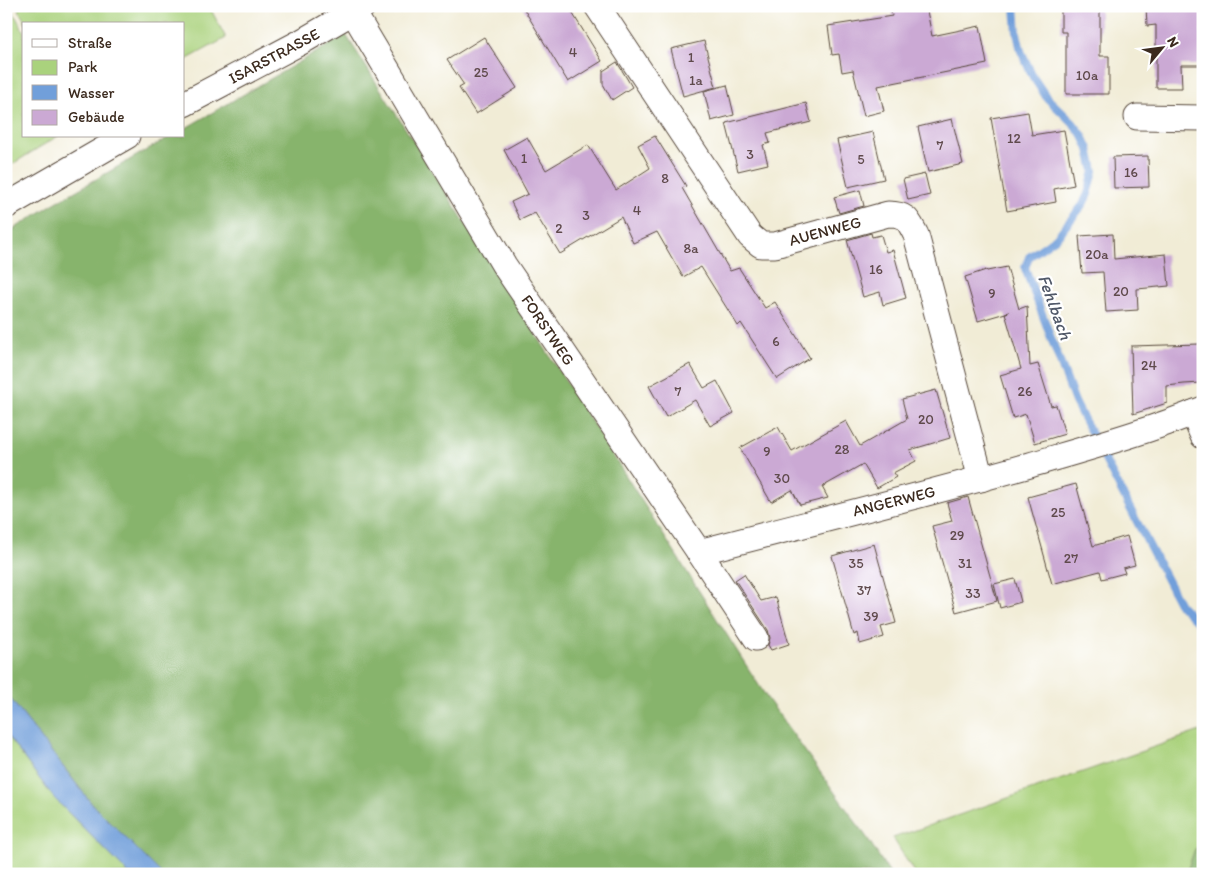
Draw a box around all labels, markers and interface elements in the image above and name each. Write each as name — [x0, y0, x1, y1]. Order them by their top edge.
legend — [22, 22, 185, 138]
north arrow — [1136, 22, 1186, 72]
street label: ISARSTRASSE — [225, 24, 323, 88]
text: Straße — [68, 34, 112, 52]
text: N — [1163, 34, 1183, 50]
house number: 4 — [569, 44, 578, 61]
house number: 1 — [688, 49, 695, 66]
text: Park — [68, 58, 98, 76]
house number: 25 — [474, 64, 488, 81]
house number: 10a — [1076, 67, 1099, 84]
house number: 1a — [689, 72, 704, 89]
text: Wasser — [68, 84, 115, 102]
text: Gebäude — [68, 108, 125, 126]
house number: 12 — [1007, 130, 1022, 147]
house number: 7 — [937, 137, 944, 154]
house number: 3 — [746, 146, 754, 163]
house number: 1 — [521, 150, 528, 167]
house number: 5 — [857, 151, 865, 168]
house number: 16 — [1124, 164, 1138, 181]
house number: 8 — [661, 170, 669, 187]
house number: 4 — [633, 202, 642, 219]
house number: 3 — [582, 207, 590, 224]
street label: AUENWEG — [787, 212, 863, 250]
house number: 2 — [555, 220, 563, 237]
house number: 8a — [684, 240, 699, 257]
house number: 20a — [1085, 246, 1109, 263]
house number: 16 — [869, 261, 883, 278]
water label: Fehlbach — [1033, 271, 1077, 343]
house number: 20 — [1113, 283, 1129, 300]
house number: 9 — [988, 285, 996, 302]
street label: FORSTWEG — [517, 291, 579, 369]
house number: 6 — [772, 333, 780, 350]
house number: 24 — [1141, 357, 1157, 374]
house number: 7 — [675, 383, 682, 400]
house number: 26 — [1018, 383, 1032, 400]
house number: 20 — [918, 411, 934, 428]
house number: 28 — [834, 441, 850, 458]
house number: 9 — [763, 443, 771, 460]
house number: 30 — [774, 470, 790, 487]
street label: ANGERWEG — [851, 482, 937, 520]
house number: 25 — [1051, 504, 1065, 521]
house number: 29 — [950, 527, 964, 544]
house number: 27 — [1064, 550, 1078, 567]
house number: 35 — [849, 555, 863, 572]
house number: 31 — [958, 555, 973, 572]
house number: 37 — [857, 582, 871, 599]
house number: 33 — [965, 585, 981, 602]
house number: 39 — [864, 608, 878, 625]

